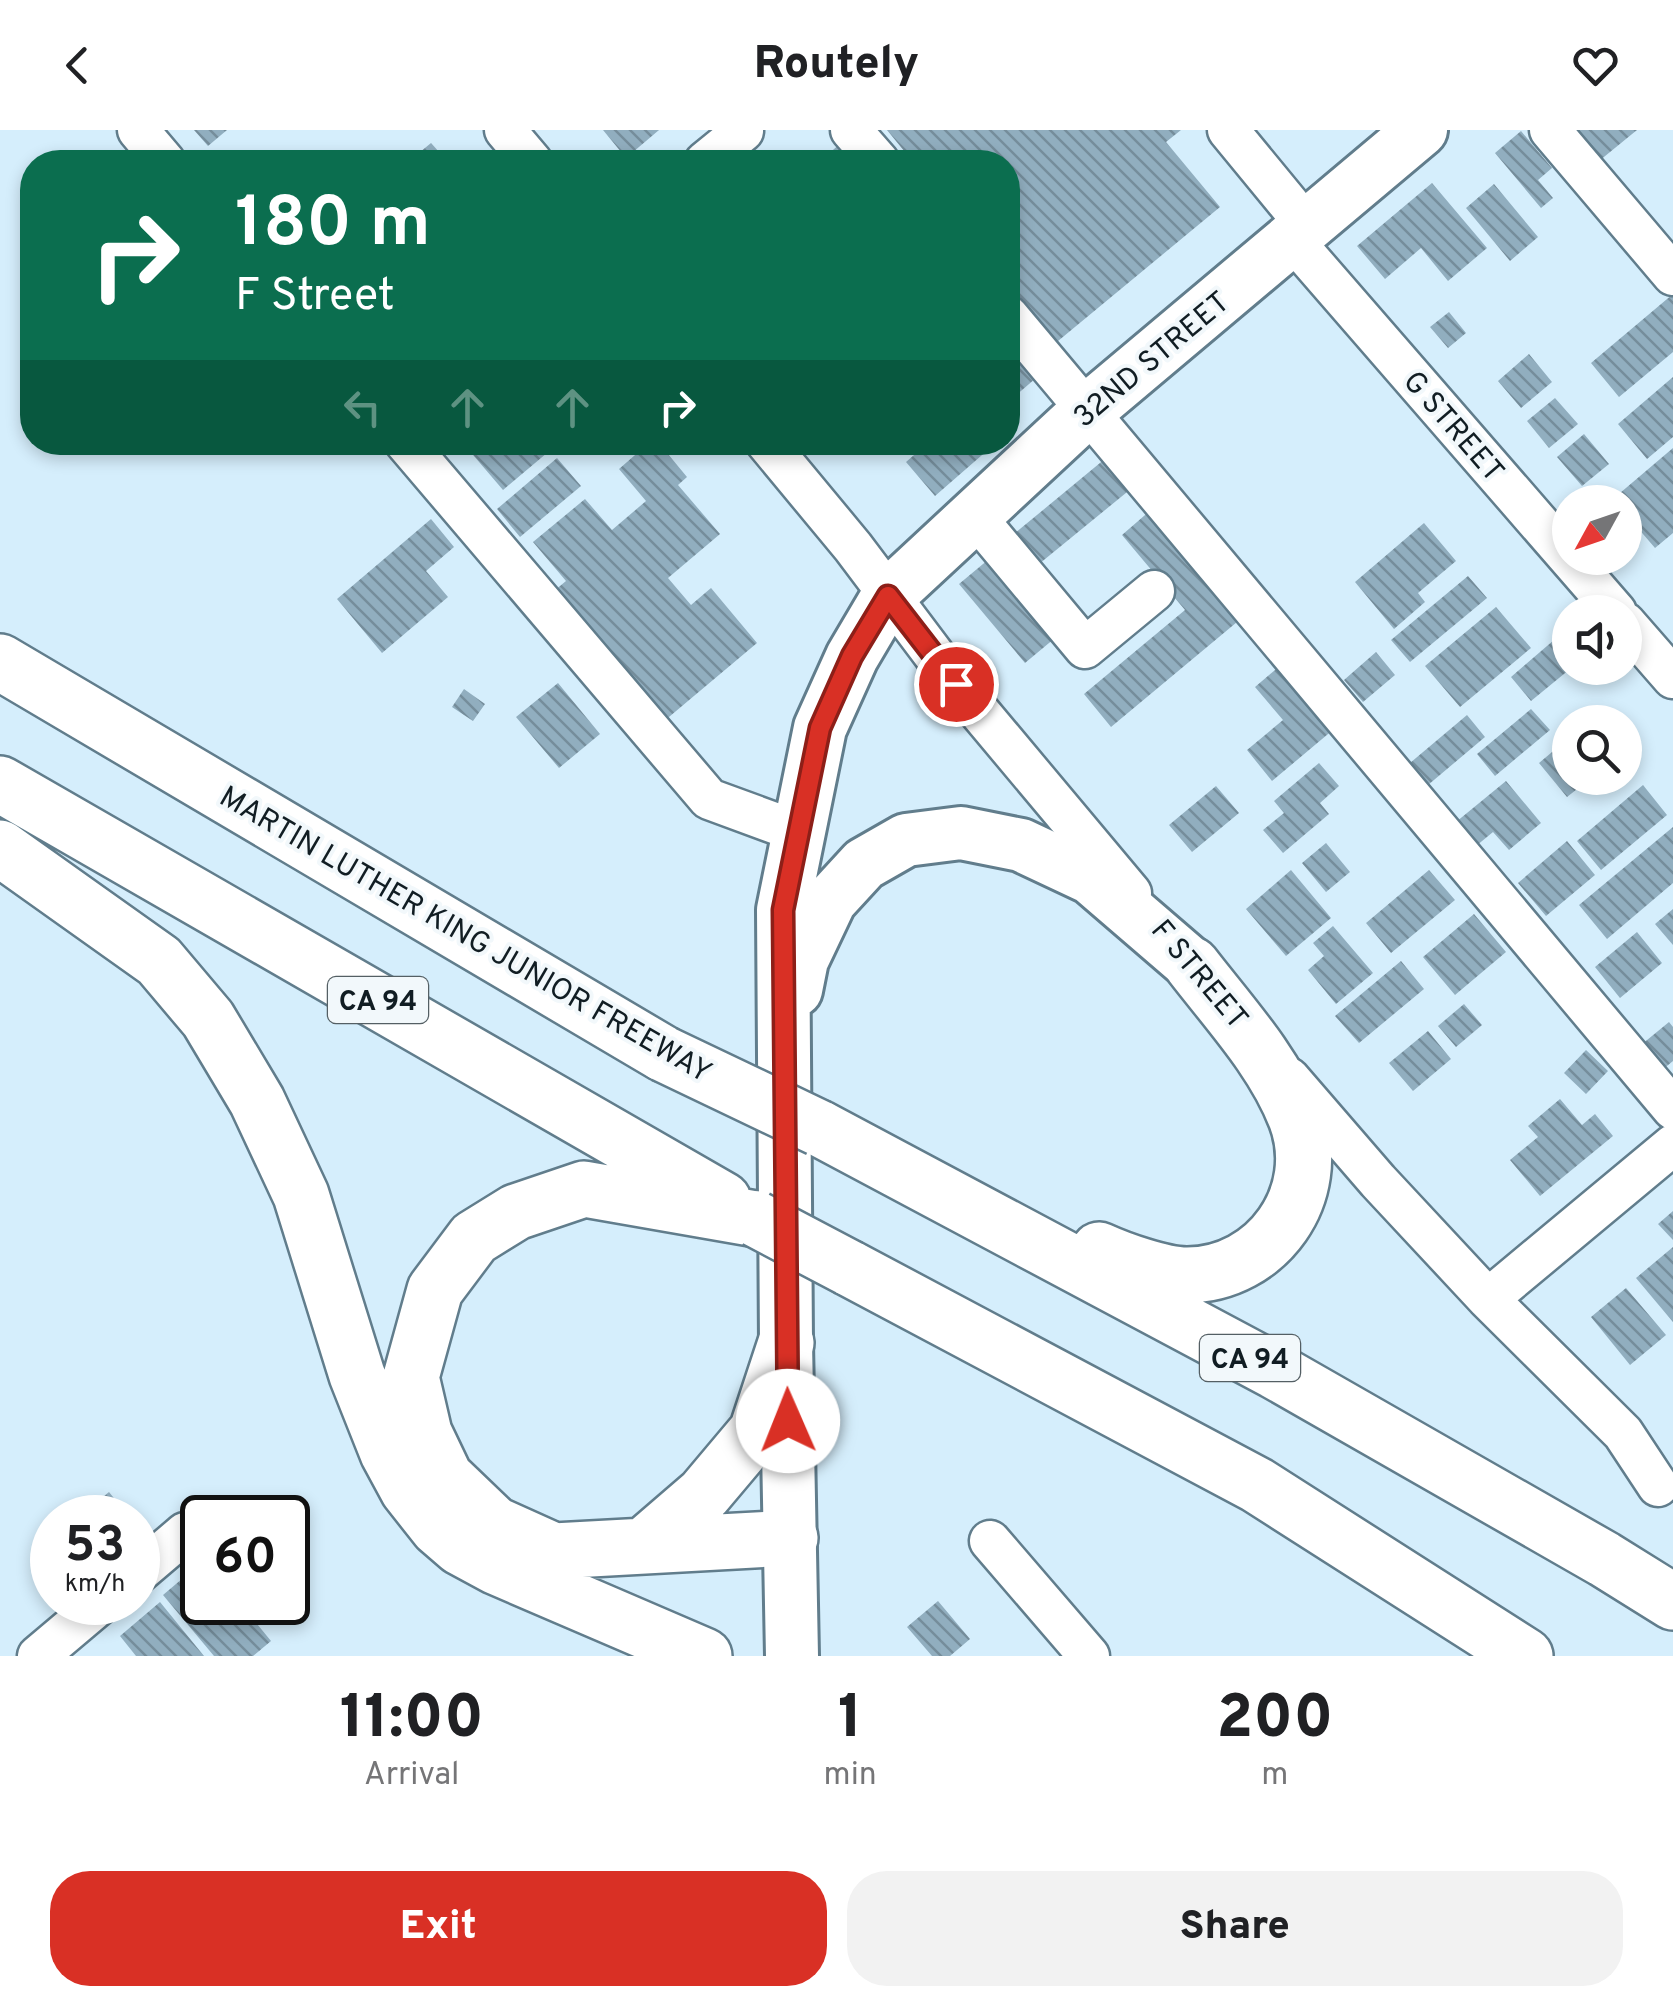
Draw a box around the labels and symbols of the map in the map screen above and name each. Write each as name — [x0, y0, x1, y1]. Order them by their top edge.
street label: 32ND STREET — [1067, 285, 1238, 437]
street label: G STREET — [1394, 364, 1511, 491]
north arrow — [1552, 485, 1642, 575]
pin — [914, 642, 999, 727]
street label: MARTIN LUTHER KING JUNIOR FREEWAY — [212, 780, 717, 1093]
street label: F STREET — [1142, 913, 1255, 1038]
road number: CA 94 — [328, 977, 428, 1023]
road number: CA 94 — [1200, 1335, 1300, 1381]
position arrow — [736, 1369, 840, 1473]
speed limit sign: 60 — [180, 1495, 310, 1625]

